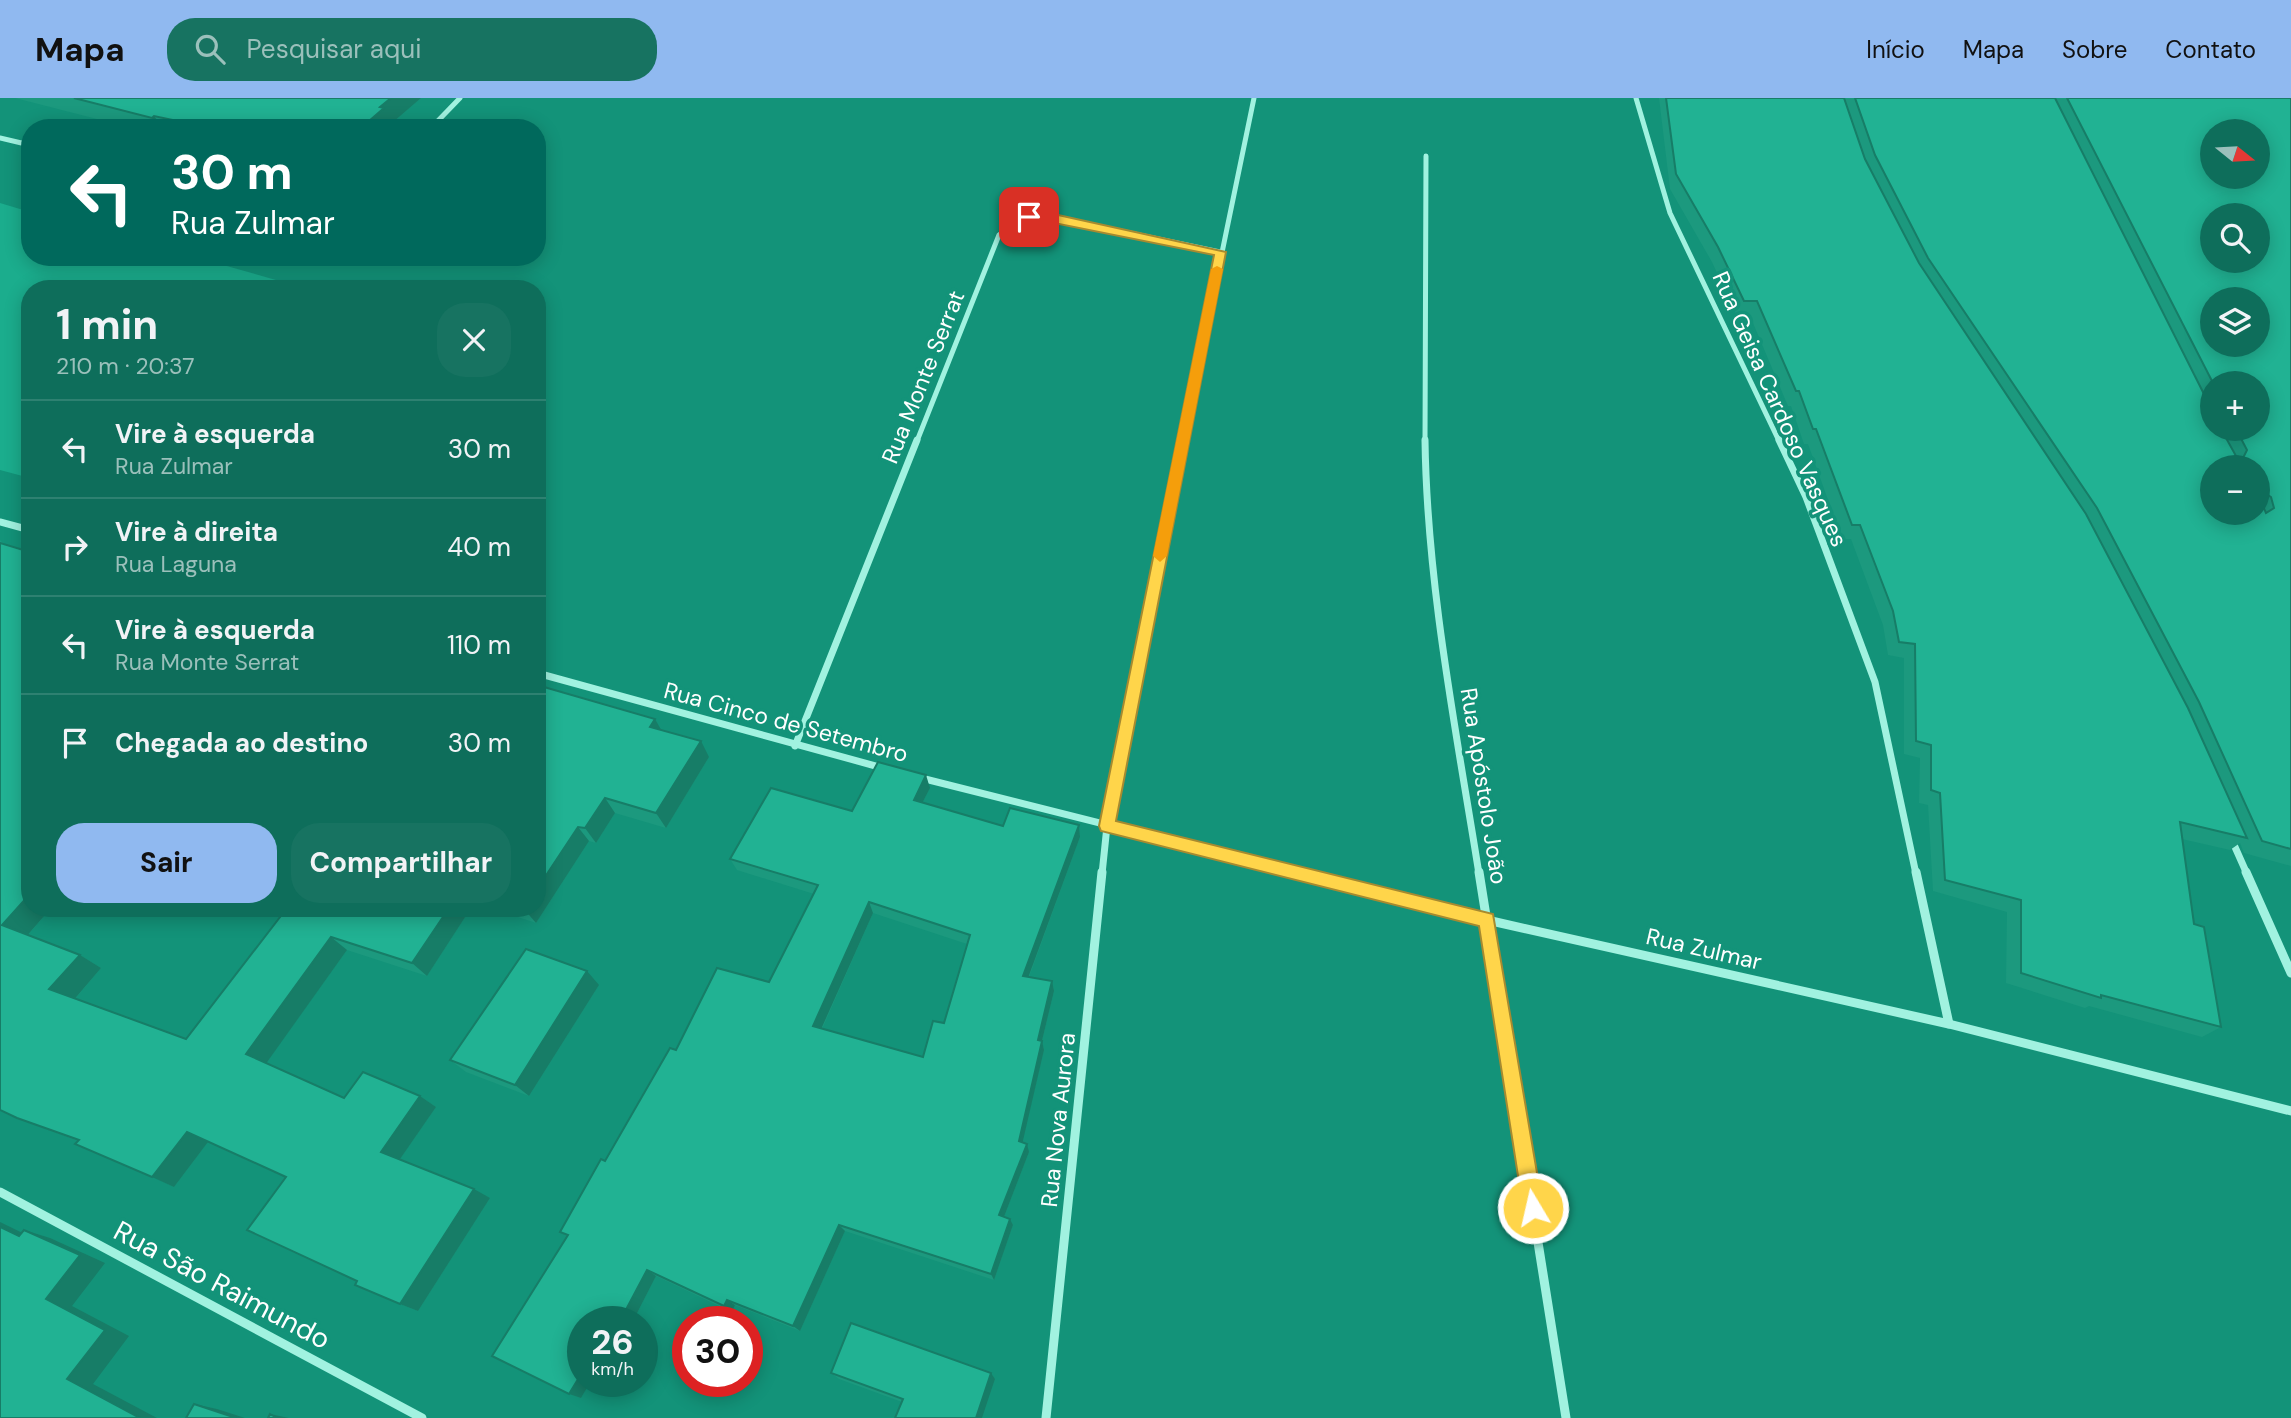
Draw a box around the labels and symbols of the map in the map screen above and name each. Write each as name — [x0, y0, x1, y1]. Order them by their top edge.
north arrow — [2200, 119, 2270, 189]
pin — [999, 187, 1059, 247]
street label: Rua Geisa Cardoso Vasques — [1706, 267, 1854, 551]
street label: Rua Monte Serrat — [875, 286, 971, 468]
street label: Rua Cinco de Setembro — [661, 675, 911, 769]
street label: Rua Apóstolo João — [1454, 686, 1514, 886]
street label: Rua Zulmar — [1643, 921, 1765, 977]
street label: Rua Nova Aurora — [1034, 1031, 1082, 1209]
position arrow — [1496, 1171, 1570, 1245]
street label: Rua São Raimundo — [107, 1212, 337, 1358]
speed limit sign: 30 — [672, 1306, 763, 1397]

